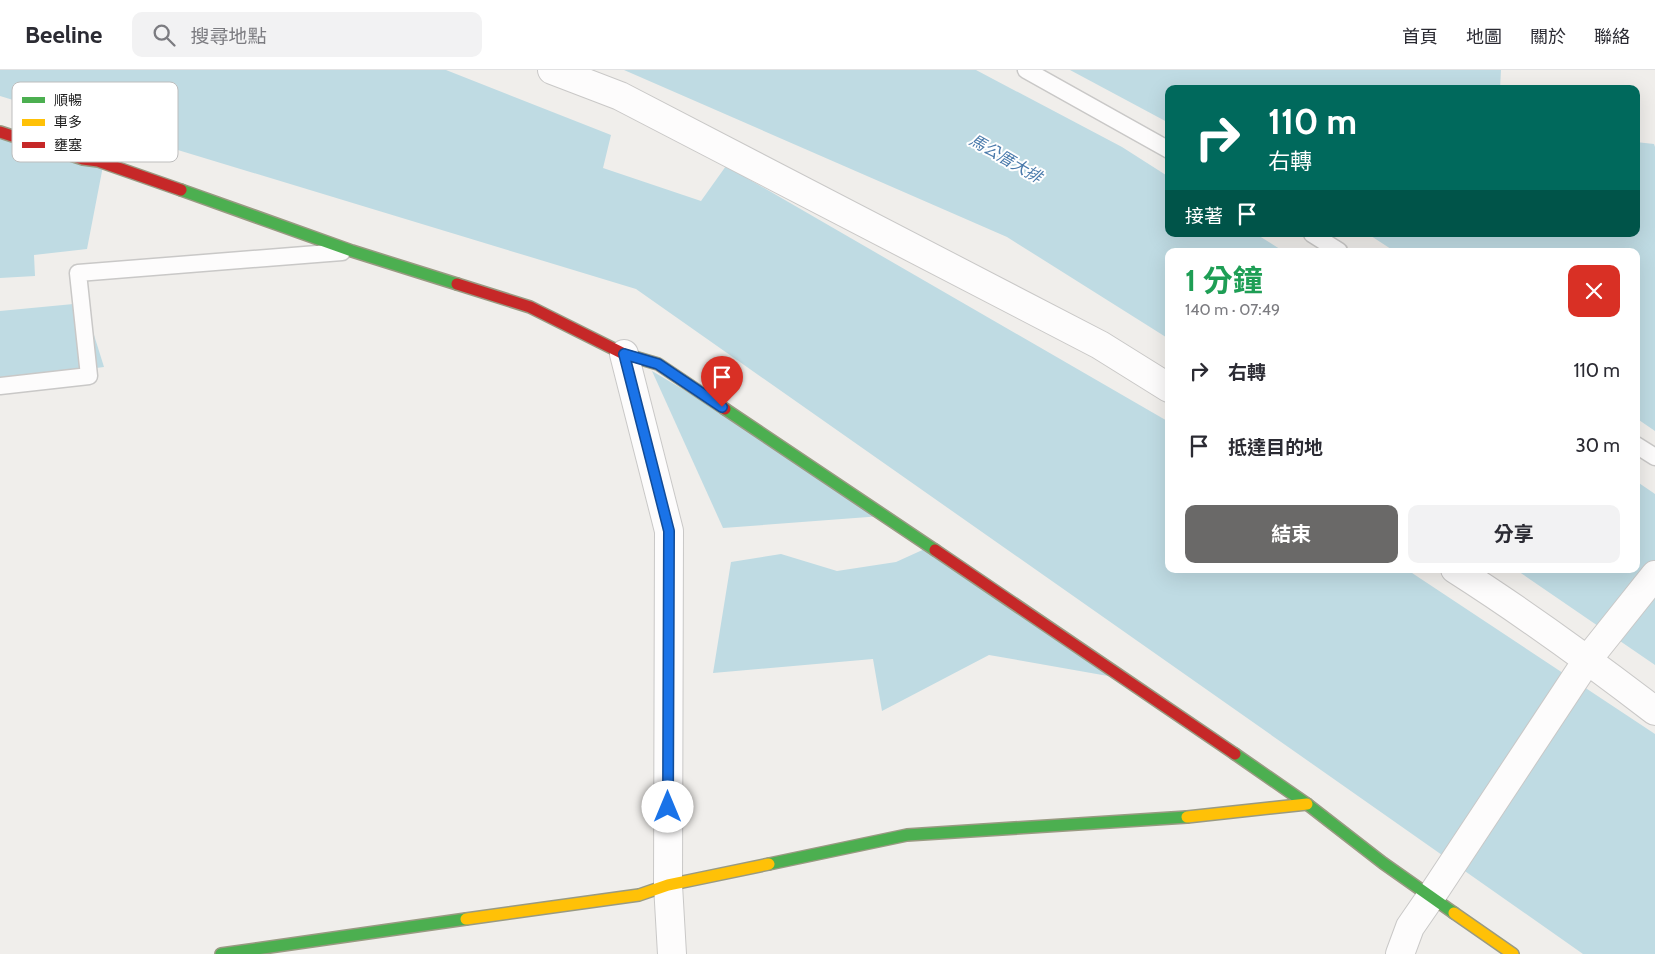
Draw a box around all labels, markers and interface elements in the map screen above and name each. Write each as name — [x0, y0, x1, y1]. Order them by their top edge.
search box — [132, 12, 482, 57]
text: Beeline — [25, 20, 102, 49]
icon: search — [150, 21, 178, 49]
text: 搜尋地點 — [190, 25, 266, 48]
text: 首頁 — [1402, 26, 1438, 48]
text: 地圖 — [1466, 26, 1502, 48]
text: 關於 — [1530, 26, 1566, 48]
text: 聯絡 — [1594, 26, 1630, 48]
legend — [12, 82, 178, 162]
text: 順暢 — [54, 91, 82, 109]
text: 110 m — [1268, 100, 1357, 143]
icon: right — [1185, 105, 1250, 170]
text: 車多 — [54, 113, 82, 131]
water label: 馬公厝大排 — [966, 130, 1047, 188]
text: 壅塞 — [54, 136, 82, 154]
text: 右轉 — [1268, 148, 1312, 175]
icon: arrive — [1233, 200, 1261, 228]
text: 接著 — [1185, 205, 1223, 228]
text: 1 分鐘 — [1185, 262, 1263, 299]
button: close — [1568, 265, 1620, 317]
text: 140 m · 07:49 — [1185, 300, 1280, 319]
pin — [701, 356, 743, 407]
icon: right — [1185, 357, 1213, 385]
text: 110 m — [1573, 359, 1620, 382]
text: 右轉 — [1228, 361, 1266, 384]
icon: arrive — [708, 363, 736, 391]
icon: arrive — [1185, 432, 1213, 460]
text: 30 m — [1576, 434, 1620, 457]
text: 抵達目的地 — [1228, 436, 1323, 459]
button: 結束 — [1185, 505, 1398, 563]
button: 分享 — [1408, 505, 1620, 563]
position arrow — [641, 780, 693, 832]

